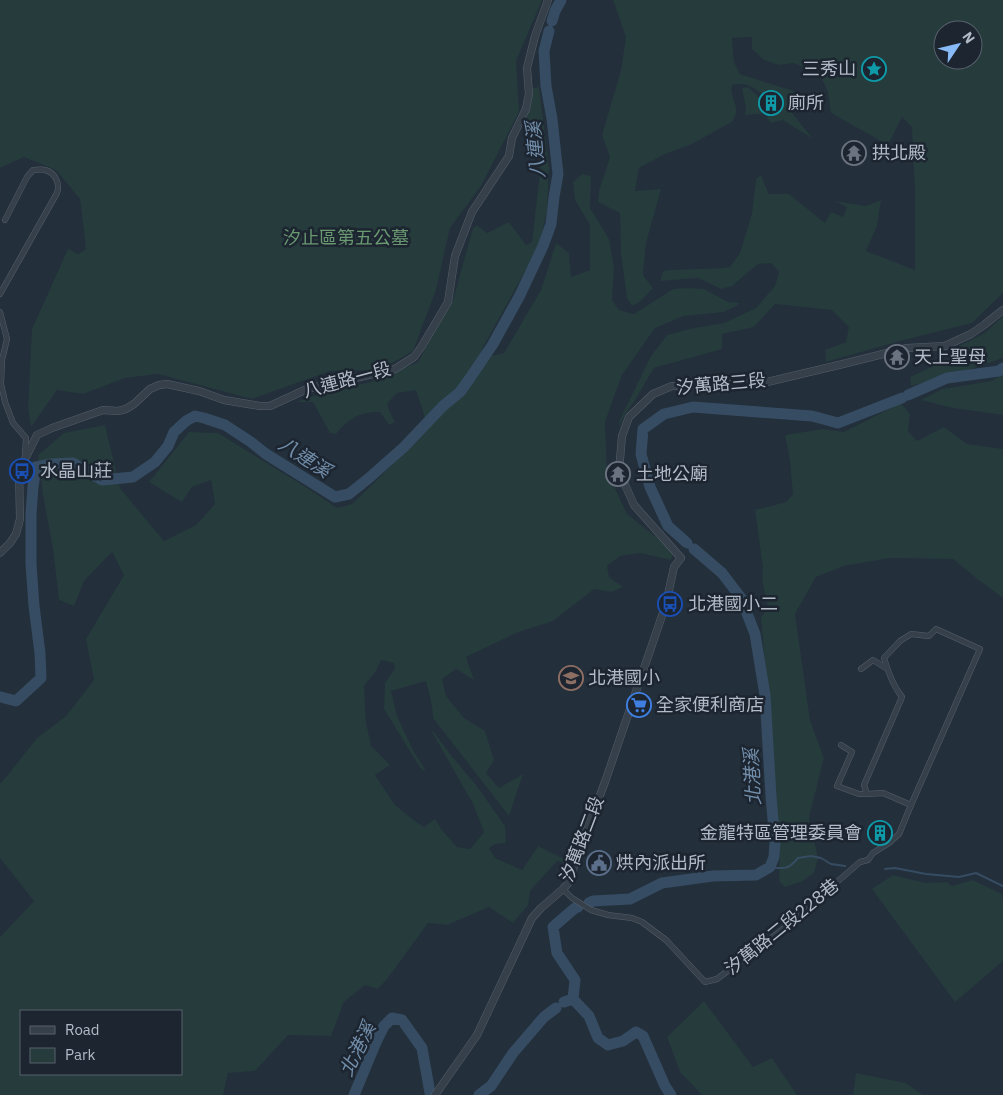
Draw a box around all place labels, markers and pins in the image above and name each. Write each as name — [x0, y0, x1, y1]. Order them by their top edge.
place icon: 三秀山 — [861, 56, 887, 82]
place label: 三秀山 — [802, 57, 856, 80]
building icon: 廁所 — [758, 90, 784, 116]
place label: 廁所 — [788, 91, 824, 114]
temple icon: 拱北殿 — [841, 140, 867, 166]
place label: 拱北殿 — [872, 141, 926, 164]
temple icon: 天上聖母 — [884, 344, 910, 370]
place label: 天上聖母 — [914, 345, 986, 368]
bus stop icon: 水晶山莊 — [9, 458, 35, 484]
place label: 水晶山莊 — [40, 459, 112, 482]
temple icon: 土地公廟 — [605, 461, 631, 487]
place label: 土地公廟 — [636, 462, 708, 485]
bus stop icon: 北港國小二 — [657, 591, 683, 617]
place label: 北港國小二 — [688, 592, 778, 615]
school or university icon: 北港國小 — [558, 665, 584, 691]
place label: 北港國小 — [588, 666, 660, 689]
supermarket icon: 全家便利商店 — [626, 692, 652, 718]
place label: 全家便利商店 — [656, 693, 764, 716]
building icon: 金龍特區管理委員會 — [867, 820, 893, 846]
place label: 金龍特區管理委員會 — [700, 821, 862, 844]
public building icon: 烘內派出所 — [586, 850, 612, 876]
place label: 烘內派出所 — [616, 851, 706, 874]

